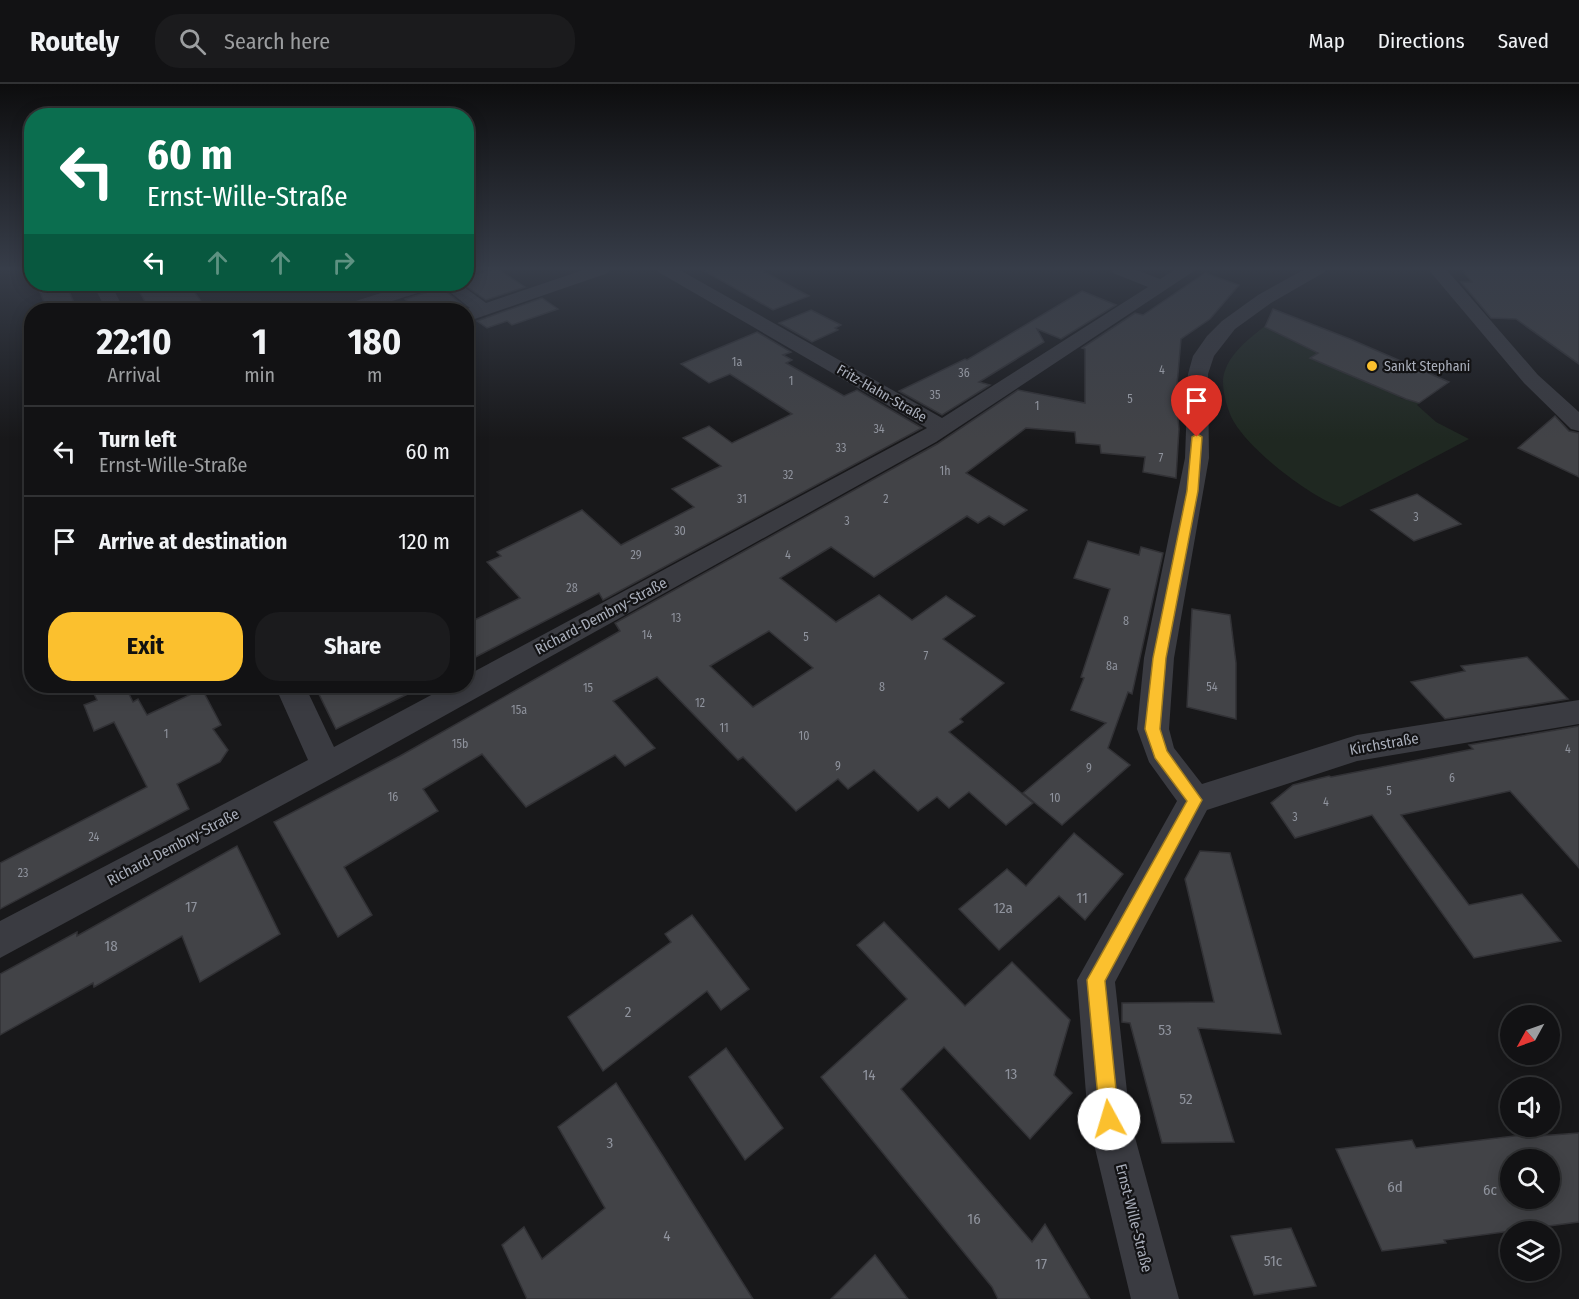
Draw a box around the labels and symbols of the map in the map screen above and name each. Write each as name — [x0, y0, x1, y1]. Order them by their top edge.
house number: 1a — [732, 355, 742, 369]
place label: Sankt Stephani — [1384, 358, 1470, 375]
marker: Sankt Stephani — [1365, 359, 1379, 373]
street label: Fritz-Hahn-Straße — [834, 361, 930, 426]
house number: 4 — [1159, 363, 1165, 377]
house number: 36 — [958, 366, 970, 380]
house number: 1 — [789, 374, 793, 388]
pin — [1171, 375, 1222, 437]
house number: 35 — [930, 388, 941, 402]
house number: 5 — [1127, 392, 1133, 406]
house number: 1 — [1035, 399, 1039, 413]
house number: 34 — [873, 422, 885, 436]
house number: 33 — [836, 441, 846, 455]
house number: 7 — [1159, 451, 1164, 465]
house number: 1h — [939, 464, 951, 478]
house number: 32 — [783, 468, 793, 482]
house number: 31 — [737, 492, 747, 506]
house number: 2 — [883, 492, 889, 506]
house number: 3 — [1413, 510, 1419, 524]
house number: 3 — [844, 514, 850, 528]
house number: 30 — [674, 524, 686, 538]
house number: 29 — [630, 548, 642, 562]
house number: 4 — [785, 548, 791, 562]
street label: Richard-Dembny-Straße — [532, 574, 670, 658]
house number: 28 — [566, 581, 578, 595]
house number: 13 — [671, 611, 681, 625]
house number: 8 — [1123, 614, 1129, 628]
house number: 14 — [642, 628, 652, 642]
house number: 5 — [803, 630, 809, 644]
house number: 7 — [924, 649, 929, 663]
house number: 8a — [1106, 659, 1118, 673]
house number: 8 — [879, 680, 885, 694]
house number: 54 — [1206, 680, 1218, 694]
house number: 15 — [583, 681, 594, 695]
house number: 12 — [695, 696, 705, 710]
house number: 15a — [511, 703, 527, 717]
house number: 11 — [719, 721, 729, 735]
house number: 1 — [164, 727, 168, 741]
house number: 10 — [799, 729, 809, 743]
street label: Kirchstraße — [1348, 729, 1420, 759]
house number: 15b — [452, 737, 468, 751]
house number: 4 — [1565, 742, 1571, 756]
house number: 9 — [835, 759, 841, 773]
house number: 9 — [1086, 761, 1092, 775]
house number: 6 — [1449, 771, 1455, 785]
house number: 5 — [1386, 784, 1392, 798]
house number: 16 — [388, 790, 398, 804]
house number: 10 — [1050, 791, 1060, 805]
house number: 4 — [1323, 795, 1329, 809]
street label: Richard-Dembny-Straße — [104, 805, 242, 889]
house number: 3 — [1292, 810, 1298, 824]
house number: 24 — [89, 830, 100, 844]
house number: 23 — [18, 866, 28, 880]
house number: 11 — [1076, 889, 1088, 907]
house number: 17 — [185, 898, 197, 916]
house number: 12a — [993, 899, 1013, 917]
house number: 18 — [104, 937, 118, 955]
house number: 2 — [625, 1003, 632, 1021]
north arrow — [1500, 1005, 1560, 1065]
house number: 53 — [1158, 1021, 1172, 1039]
house number: 13 — [1005, 1065, 1018, 1083]
house number: 14 — [862, 1066, 876, 1084]
position arrow — [1077, 1087, 1141, 1151]
house number: 52 — [1179, 1090, 1193, 1108]
house number: 3 — [607, 1134, 614, 1152]
street label: Ernst-Wille-Straße — [1112, 1162, 1156, 1274]
house number: 6d — [1387, 1178, 1403, 1196]
house number: 6c — [1483, 1181, 1498, 1199]
house number: 16 — [967, 1210, 981, 1228]
house number: 4 — [663, 1227, 671, 1245]
house number: 51c — [1264, 1252, 1283, 1270]
house number: 17 — [1035, 1255, 1047, 1273]

